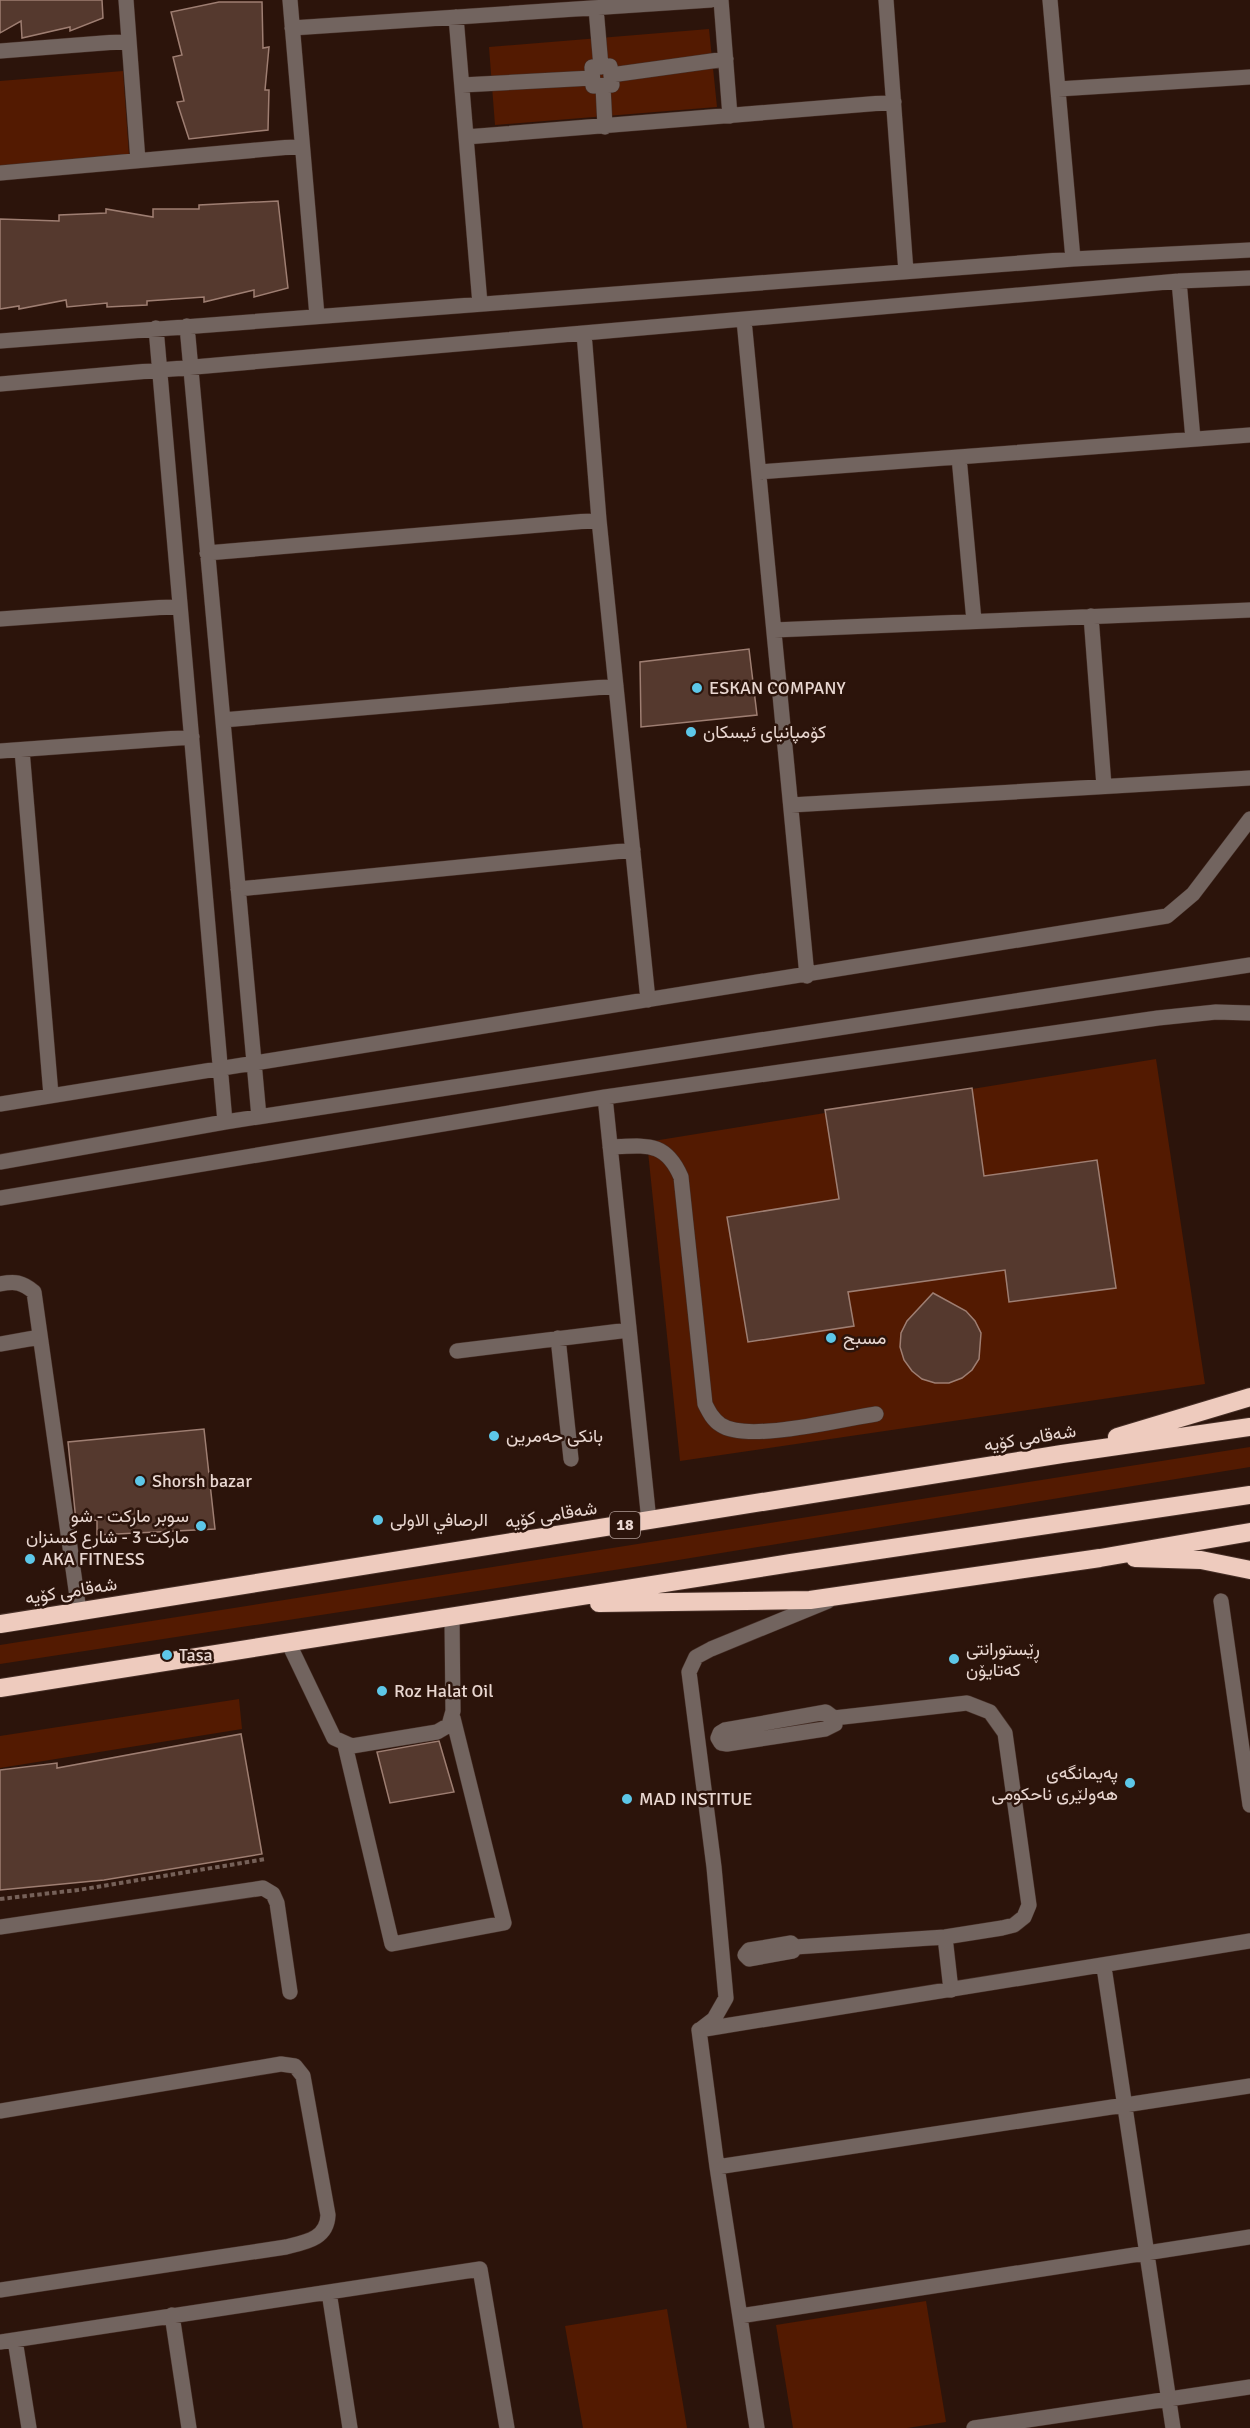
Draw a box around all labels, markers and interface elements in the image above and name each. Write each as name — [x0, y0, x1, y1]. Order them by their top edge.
place label: ESKAN COMPANY — [709, 677, 846, 699]
marker: ESKAN COMPANY — [690, 681, 704, 695]
place label: کۆمپانیای ئیسکان — [703, 721, 826, 744]
marker: کۆمپانیای ئیسکان — [684, 725, 698, 739]
place label: مسبح — [843, 1327, 886, 1350]
marker: مسبح — [824, 1331, 838, 1345]
street label: شەقامی کۆیە — [982, 1420, 1078, 1456]
place label: بانكی حه‌مرین — [506, 1425, 603, 1447]
marker: بانكی حه‌مرین — [487, 1429, 501, 1443]
place label: Shorsh bazar — [152, 1470, 252, 1492]
marker: Shorsh bazar — [133, 1474, 147, 1488]
street label: شەقامی کۆیە — [503, 1497, 599, 1533]
place label: سوبر ماركت - شو ماركت 3 - شارع كسنزان — [26, 1505, 189, 1549]
place label: الرصافي الاولى — [390, 1509, 488, 1535]
road number: 18 — [610, 1512, 640, 1538]
marker: الرصافي الاولى — [371, 1513, 385, 1527]
marker: سوبر ماركت - شو ماركت 3 - شارع كسنزان — [194, 1519, 208, 1533]
place label: AKA FITNESS — [42, 1548, 145, 1570]
marker: AKA FITNESS — [23, 1552, 37, 1566]
street label: شەقامی کۆیە — [23, 1573, 119, 1609]
place label: ڕێستورانتی کەتایۆن — [966, 1638, 1040, 1681]
place label: Tasa — [179, 1644, 213, 1666]
marker: Tasa — [160, 1648, 174, 1662]
marker: ڕێستورانتی کەتایۆن — [947, 1652, 961, 1666]
place label: Roz Halat Oil — [394, 1680, 494, 1702]
marker: Roz Halat Oil — [375, 1684, 389, 1698]
place label: پەیمانگەی هەولێری ناحکومی — [991, 1762, 1118, 1805]
marker: پەیمانگەی هەولێری ناحکومی — [1123, 1776, 1137, 1790]
place label: MAD INSTITUE — [639, 1788, 752, 1810]
marker: MAD INSTITUE — [620, 1792, 634, 1806]

